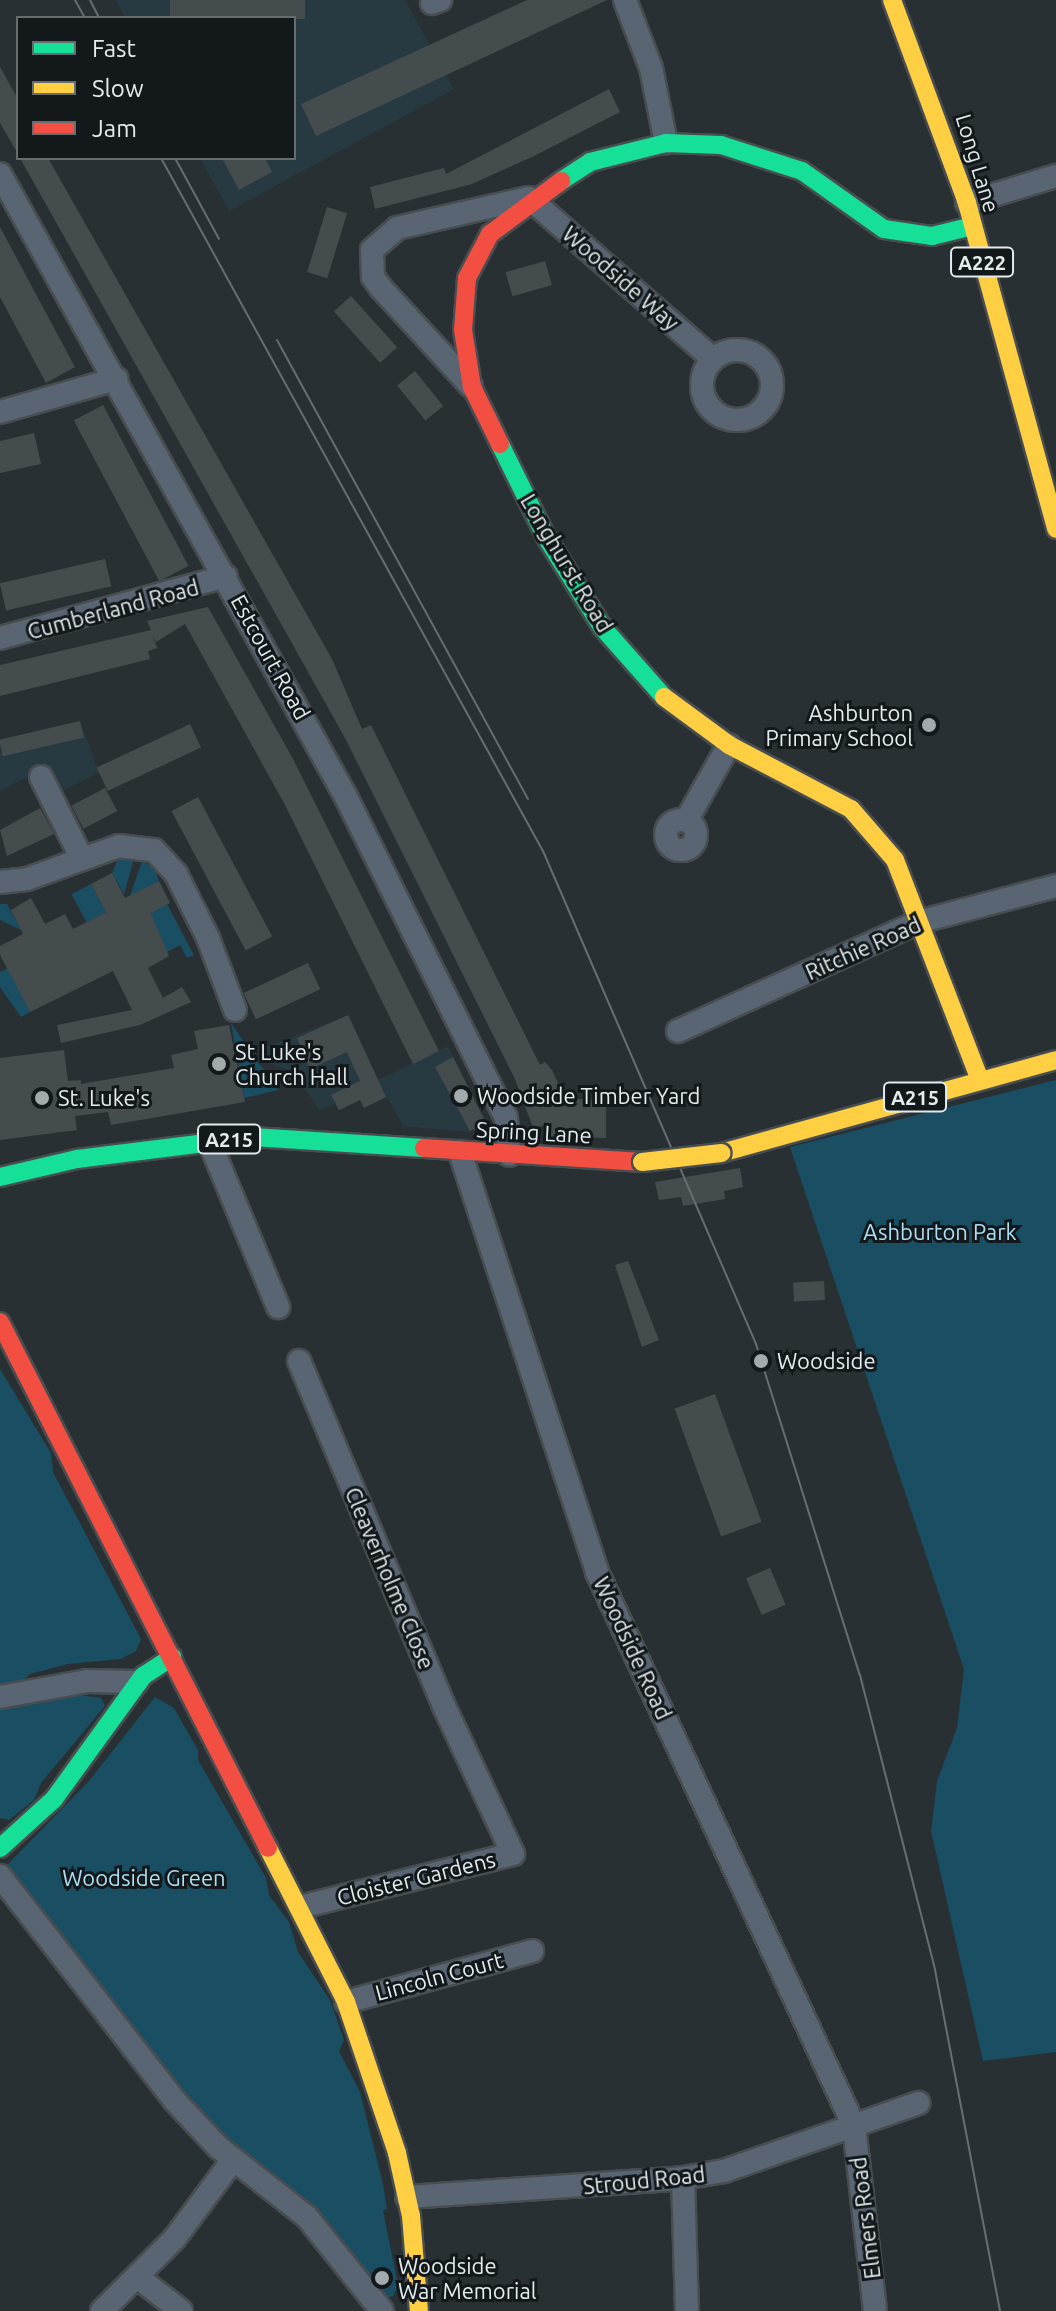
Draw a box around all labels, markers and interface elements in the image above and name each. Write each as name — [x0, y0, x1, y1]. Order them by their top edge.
legend — [16, 16, 296, 160]
text: Fast — [92, 35, 136, 62]
text: Slow — [92, 75, 144, 102]
street label: Long Lane — [951, 111, 1005, 215]
text: Jam — [92, 115, 137, 142]
street label: Woodside Way — [557, 220, 685, 336]
road number: A222 — [950, 246, 1014, 278]
street label: Longhurst Road — [515, 489, 619, 637]
street label: Cumberland Road — [24, 573, 202, 645]
street label: Estcourt Road — [226, 590, 316, 724]
place label: Ashburton Primary School — [766, 699, 913, 750]
marker: Ashburton Primary School — [920, 716, 938, 734]
street label: Ritchie Road — [801, 911, 925, 985]
place label: St Luke's Church Hall — [235, 1038, 348, 1090]
marker: St Luke's Church Hall — [210, 1055, 228, 1073]
road number: A215 — [883, 1081, 947, 1113]
place label: Woodside Timber Yard — [477, 1083, 700, 1109]
place label: St. Luke's — [58, 1085, 150, 1111]
marker: Woodside Timber Yard — [452, 1087, 470, 1105]
marker: St. Luke's — [33, 1089, 51, 1107]
street label: Spring Lane — [476, 1116, 592, 1148]
road number: A215 — [197, 1123, 261, 1155]
park label: Ashburton Park — [863, 1219, 1017, 1245]
place label: Woodside — [777, 1348, 876, 1374]
marker: Woodside — [752, 1352, 770, 1370]
street label: Cleaverholme Close — [340, 1483, 440, 1673]
street label: Woodside Road — [588, 1573, 678, 1723]
street label: Cloister Gardens — [334, 1846, 498, 1910]
park label: Woodside Green — [62, 1865, 226, 1891]
street label: Lincoln Court — [372, 1946, 506, 2006]
street label: Elmers Road — [844, 2155, 886, 2281]
street label: Stroud Road — [582, 2160, 706, 2200]
place label: Woodside War Memorial — [398, 2252, 536, 2304]
marker: Woodside War Memorial — [373, 2269, 391, 2287]

